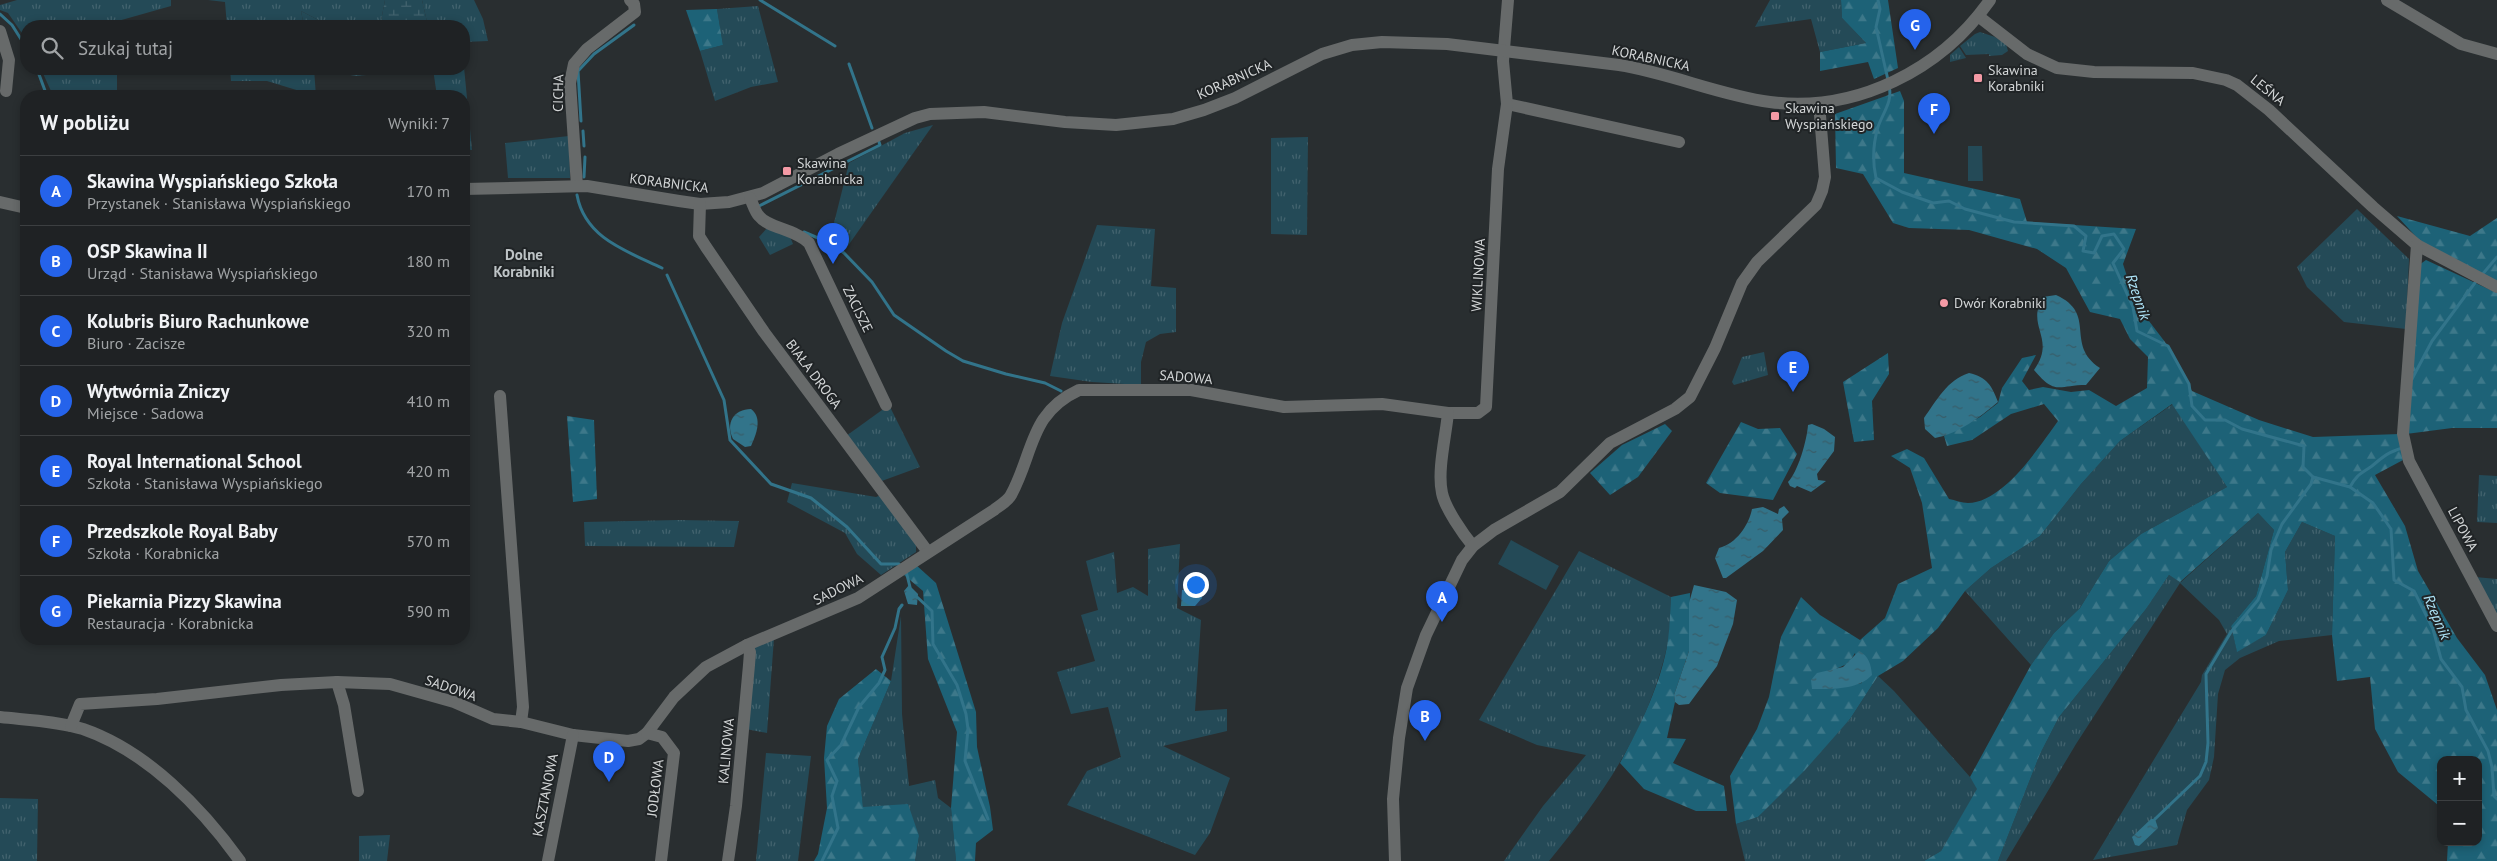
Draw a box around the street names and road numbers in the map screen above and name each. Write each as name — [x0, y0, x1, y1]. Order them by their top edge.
street label: KORABNICKA — [1610, 41, 1693, 75]
street label: KORABNICKA — [1194, 54, 1275, 103]
street label: LEŚNA — [2247, 70, 2290, 110]
street label: CICHA — [549, 73, 567, 112]
street label: KORABNICKA — [628, 169, 710, 197]
street label: WIKLINOWA — [1467, 237, 1489, 312]
street label: ZACISZE — [839, 283, 877, 335]
street label: BIAŁA DROGA — [782, 336, 846, 413]
street label: SADOWA — [1159, 366, 1214, 388]
street label: LIPOWA — [2444, 504, 2482, 555]
street label: SADOWA — [810, 569, 867, 609]
street label: SADOWA — [423, 671, 480, 705]
street label: KALINOWA — [714, 717, 738, 785]
street label: KASZTANOWA — [528, 751, 562, 838]
street label: JODŁOWA — [642, 757, 668, 819]

